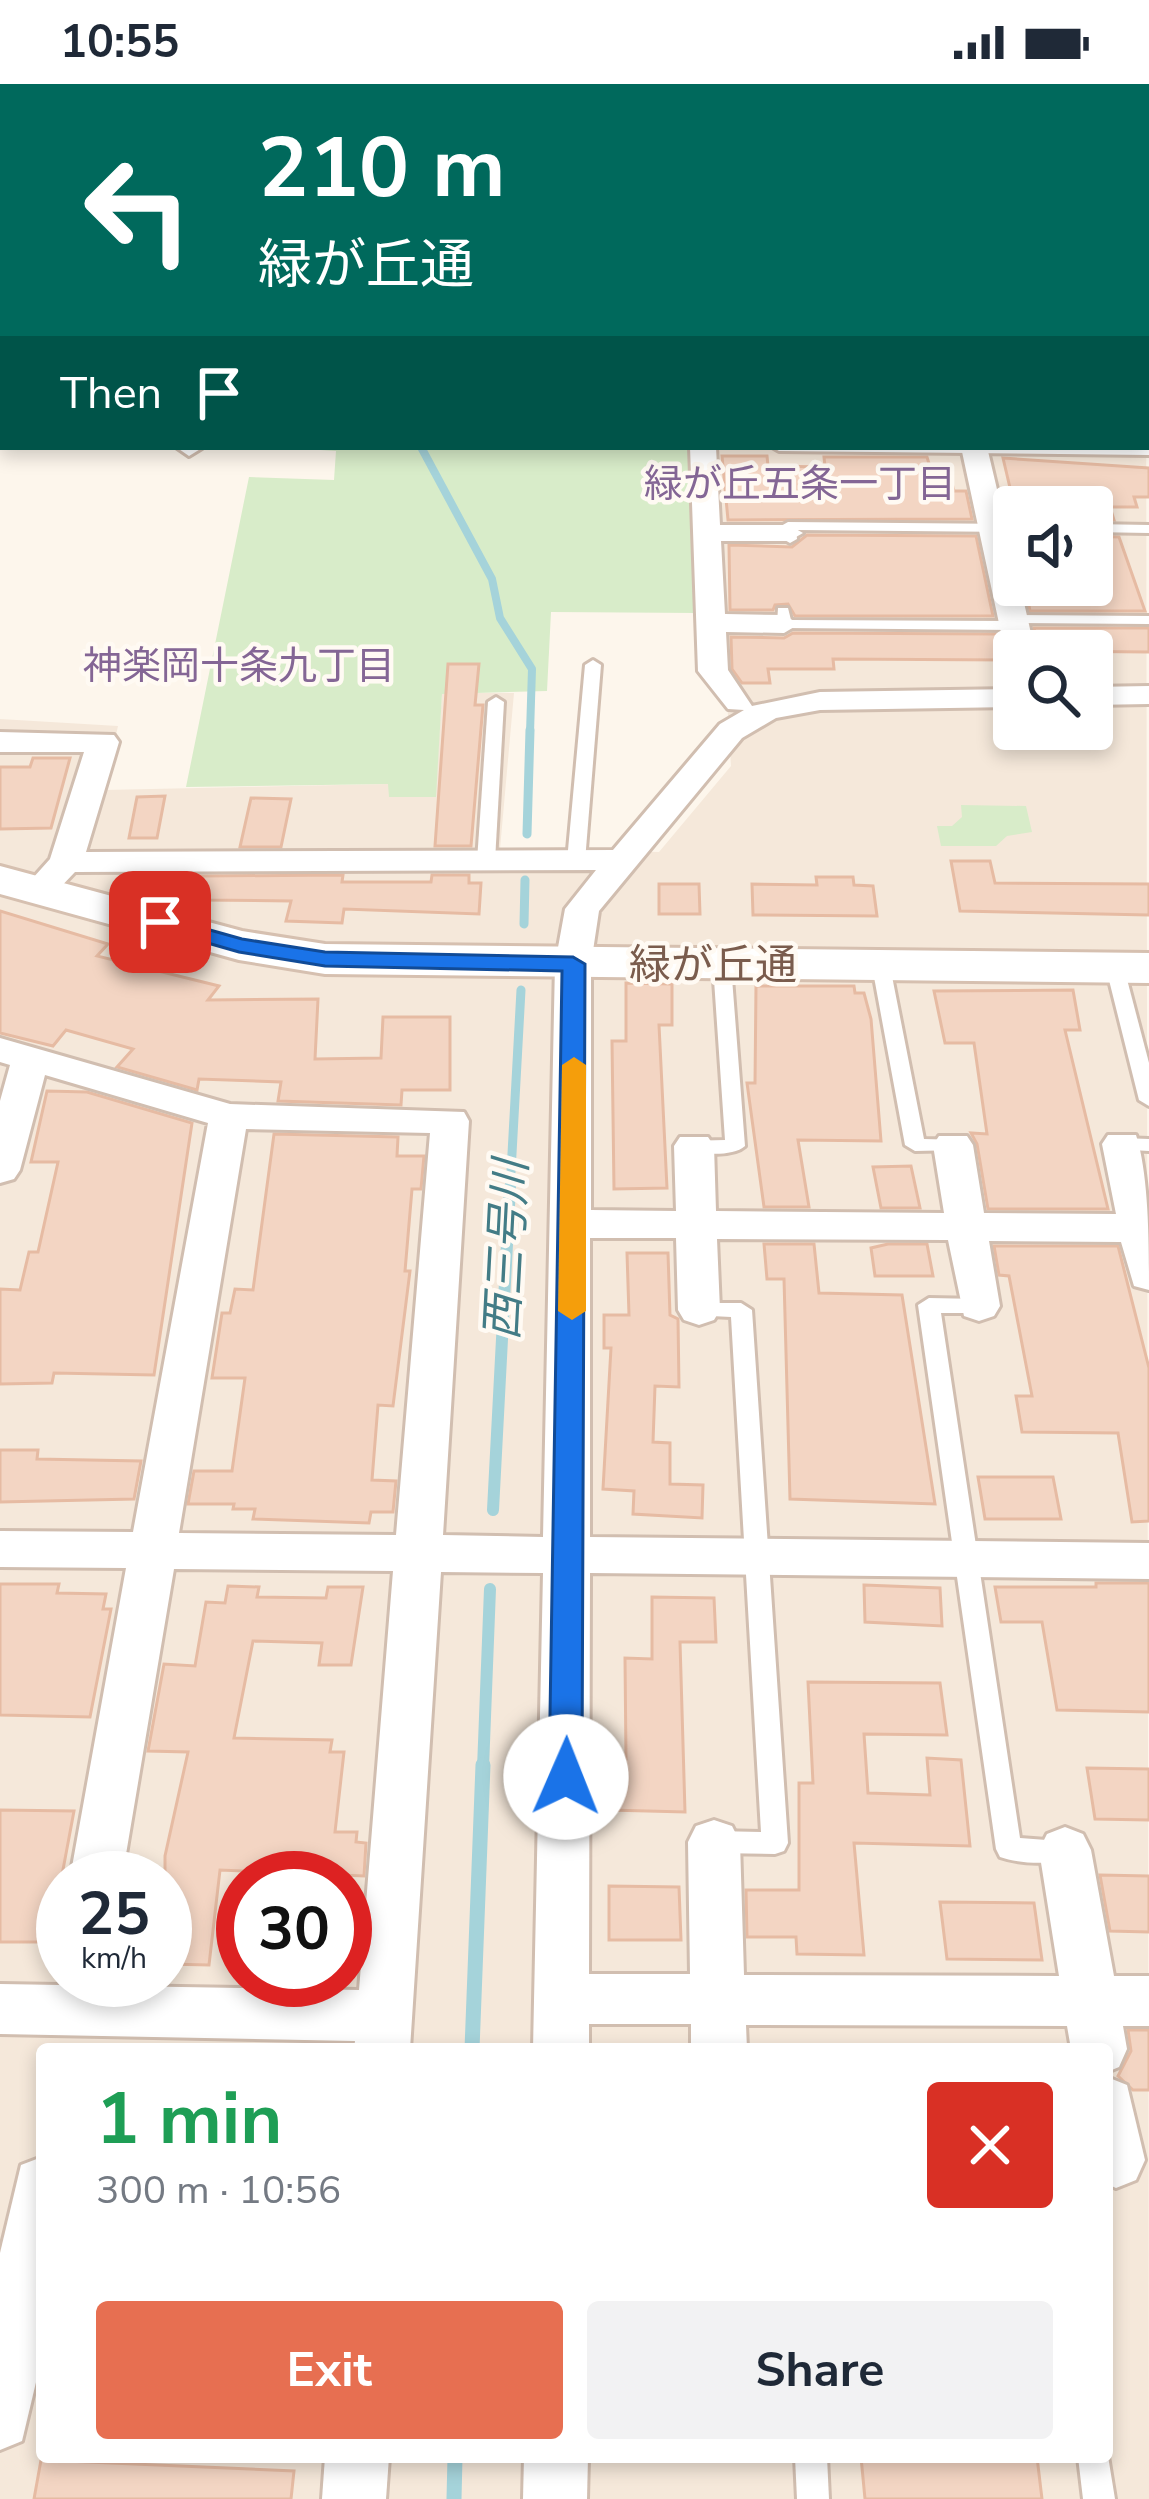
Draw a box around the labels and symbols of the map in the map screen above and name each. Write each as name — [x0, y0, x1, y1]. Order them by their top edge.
district label: 緑が丘五条一丁目 — [644, 458, 956, 511]
district label: 神楽岡十条九丁目 — [83, 640, 395, 693]
pin — [109, 871, 211, 973]
street label: 緑が丘通 — [629, 937, 797, 994]
water label: 西三号川 — [472, 1155, 542, 1341]
position arrow — [503, 1714, 629, 1840]
speed limit sign: 30 — [216, 1851, 372, 2007]

